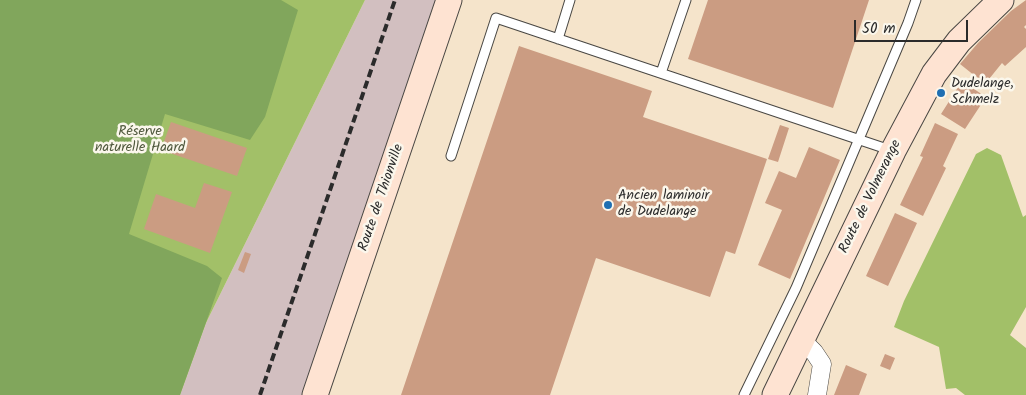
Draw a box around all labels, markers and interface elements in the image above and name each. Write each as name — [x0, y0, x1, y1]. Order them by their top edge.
scale bar — [856, 10, 970, 42]
text: 50 m — [862, 17, 896, 41]
place label: Dudelange, Schmelz — [951, 77, 1014, 110]
marker: Dudelange, Schmelz — [935, 87, 947, 99]
park label: Réserve naturelle Haard — [95, 125, 185, 158]
street label: Route de Volmerange — [836, 138, 906, 256]
street label: Route de Thionville — [356, 142, 408, 254]
place label: Ancien laminoir de Dudelange — [618, 189, 709, 222]
marker: Ancien laminoir de Dudelange — [602, 199, 614, 211]

